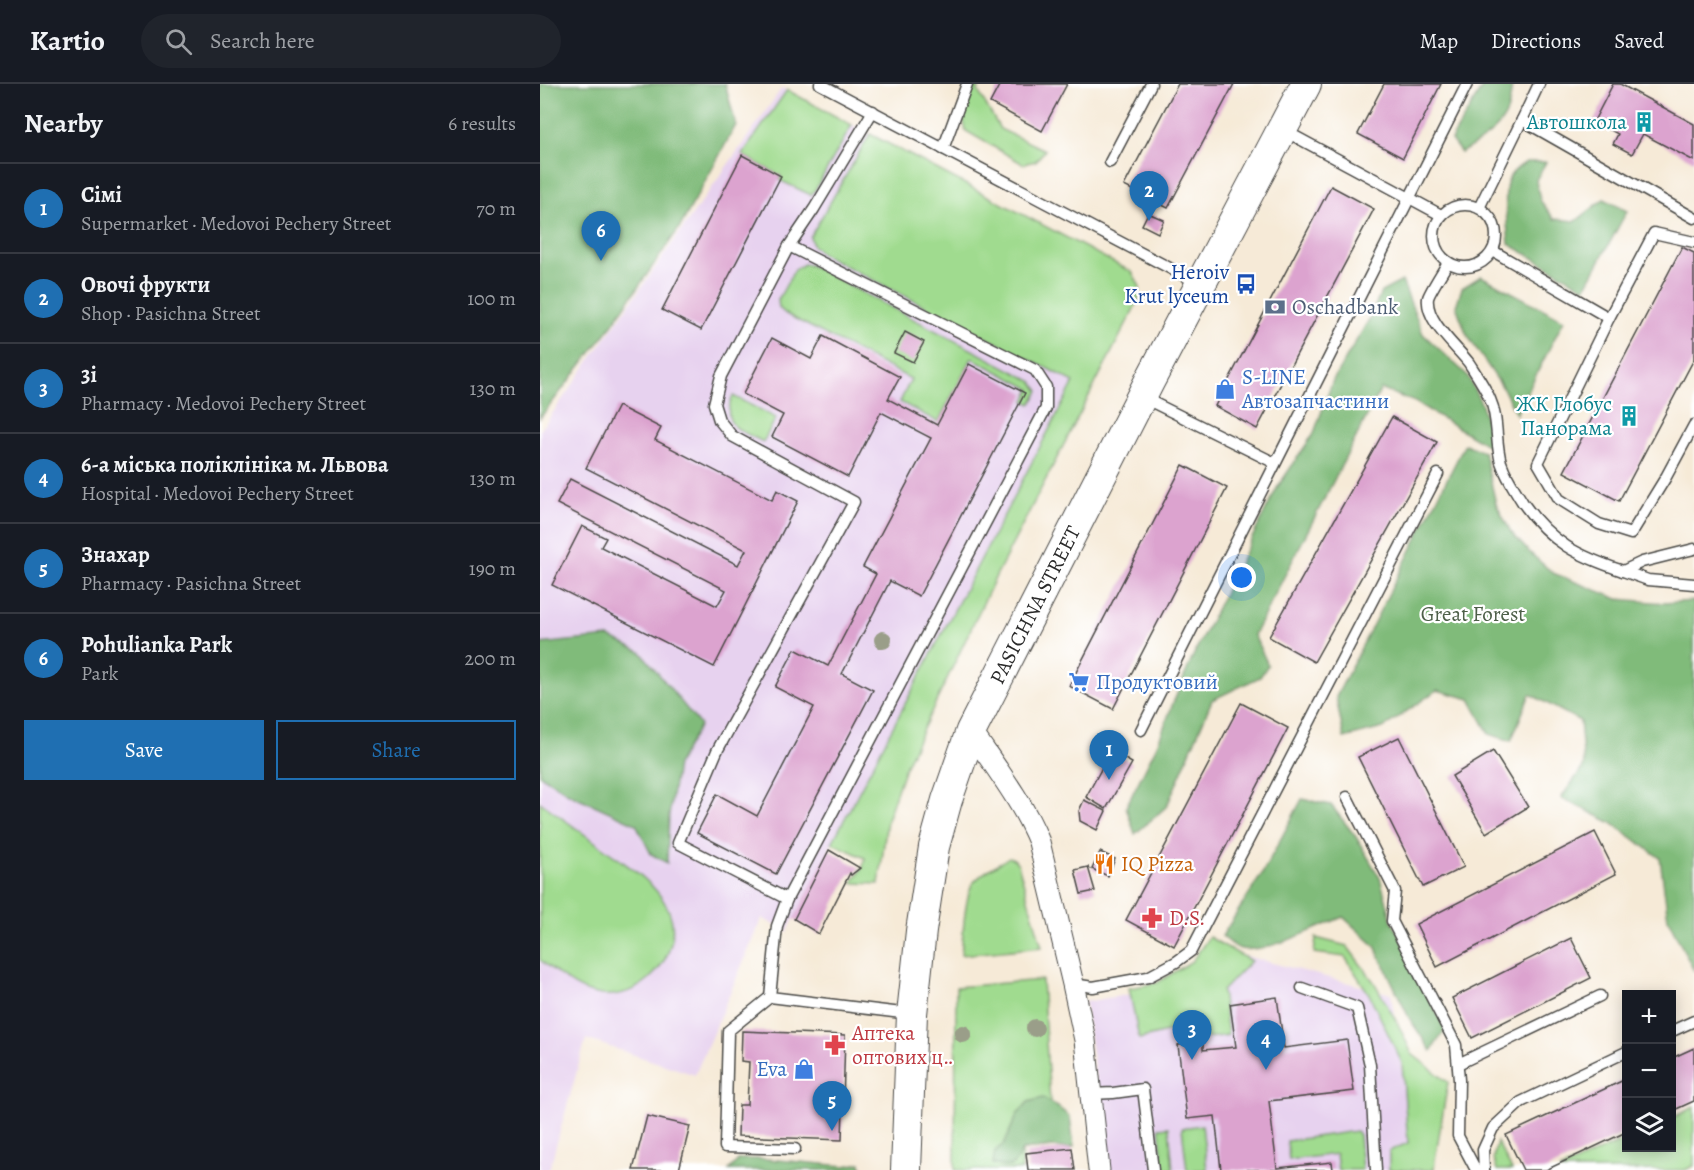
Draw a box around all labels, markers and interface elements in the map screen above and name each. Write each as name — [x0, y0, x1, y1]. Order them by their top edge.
search box — [141, 14, 561, 68]
text: Kartio — [30, 22, 105, 60]
icon: search — [162, 25, 195, 58]
text: Search here — [210, 26, 315, 56]
text: Map — [1420, 27, 1458, 55]
text: Directions — [1491, 27, 1581, 55]
text: Saved — [1614, 27, 1664, 55]
text: Nearby — [24, 106, 103, 141]
place label: Автошкола — [1526, 108, 1627, 136]
text: 6 results — [448, 110, 516, 137]
building icon: Автошкола — [1632, 110, 1656, 134]
pin: 2 — [1130, 172, 1168, 221]
text: Сімі — [81, 180, 122, 210]
text: 1 — [40, 195, 47, 222]
text: 70 m — [476, 195, 516, 222]
text: Supermarket · Medovoi Pechery Street — [81, 210, 391, 237]
pin: 6 — [582, 212, 620, 261]
place label: Heroiv Krut lyceum — [1124, 258, 1230, 310]
text: Овочі фрукти — [81, 270, 210, 300]
bus stop icon: Heroiv Krut lyceum — [1234, 272, 1258, 296]
text: 2 — [39, 285, 48, 312]
text: 100 m — [467, 285, 516, 312]
place label: Oschadbank — [1292, 293, 1399, 321]
bank icon: Oschadbank — [1263, 295, 1287, 319]
text: Shop · Pasichna Street — [81, 300, 261, 327]
text: 3і — [81, 360, 97, 390]
place label: S-LINE Автозапчастини — [1241, 363, 1389, 415]
text: 3 — [39, 375, 48, 402]
text: 130 m — [470, 375, 516, 402]
shop icon: S-LINE Автозапчастини — [1213, 377, 1237, 401]
text: Pharmacy · Medovoi Pechery Street — [81, 390, 366, 417]
place label: ЖК Глобус Панорама — [1516, 390, 1612, 442]
building icon: ЖК Глобус Панорама — [1617, 404, 1641, 428]
text: 6-а міська поліклініка м. Львова — [81, 450, 388, 480]
text: 4 — [39, 465, 48, 492]
text: 130 m — [470, 465, 516, 492]
text: Hospital · Medovoi Pechery Street — [81, 480, 354, 507]
street label: PASICHNA STREET — [983, 521, 1087, 689]
text: Знахар — [81, 540, 150, 570]
text: 5 — [39, 555, 48, 582]
text: 190 m — [469, 555, 516, 582]
your location — [1227, 563, 1256, 592]
text: Pharmacy · Pasichna Street — [81, 570, 301, 597]
park label: Great Forest — [1421, 600, 1525, 628]
text: Pohulianka Park — [81, 630, 232, 660]
text: 6 — [39, 645, 48, 672]
text: 200 m — [465, 645, 516, 672]
text: Park — [81, 660, 119, 687]
place label: Продуктовий — [1096, 668, 1218, 696]
supermarket icon: Продуктовий — [1067, 670, 1091, 694]
button: Save — [24, 720, 264, 780]
button: Share — [276, 720, 516, 780]
pin: 1 — [1090, 730, 1128, 780]
place label: IQ Pizza — [1121, 850, 1194, 878]
restaurant icon: IQ Pizza — [1092, 852, 1116, 876]
place label: D.S. — [1169, 904, 1205, 932]
pharmacy icon: D.S. — [1140, 906, 1164, 930]
map controls — [1622, 990, 1676, 1152]
button: + — [1622, 990, 1676, 1044]
pin: 3 — [1172, 1010, 1212, 1060]
place label: Аптека оптових ц‥ — [851, 1019, 952, 1071]
pin: 4 — [1246, 1020, 1286, 1070]
pharmacy icon: Аптека оптових ц‥ — [823, 1033, 847, 1057]
button: − — [1622, 1044, 1676, 1098]
place label: Eva — [756, 1055, 787, 1083]
shop icon: Eva — [792, 1057, 816, 1081]
pin: 5 — [812, 1082, 852, 1131]
button: layers — [1622, 1098, 1676, 1152]

